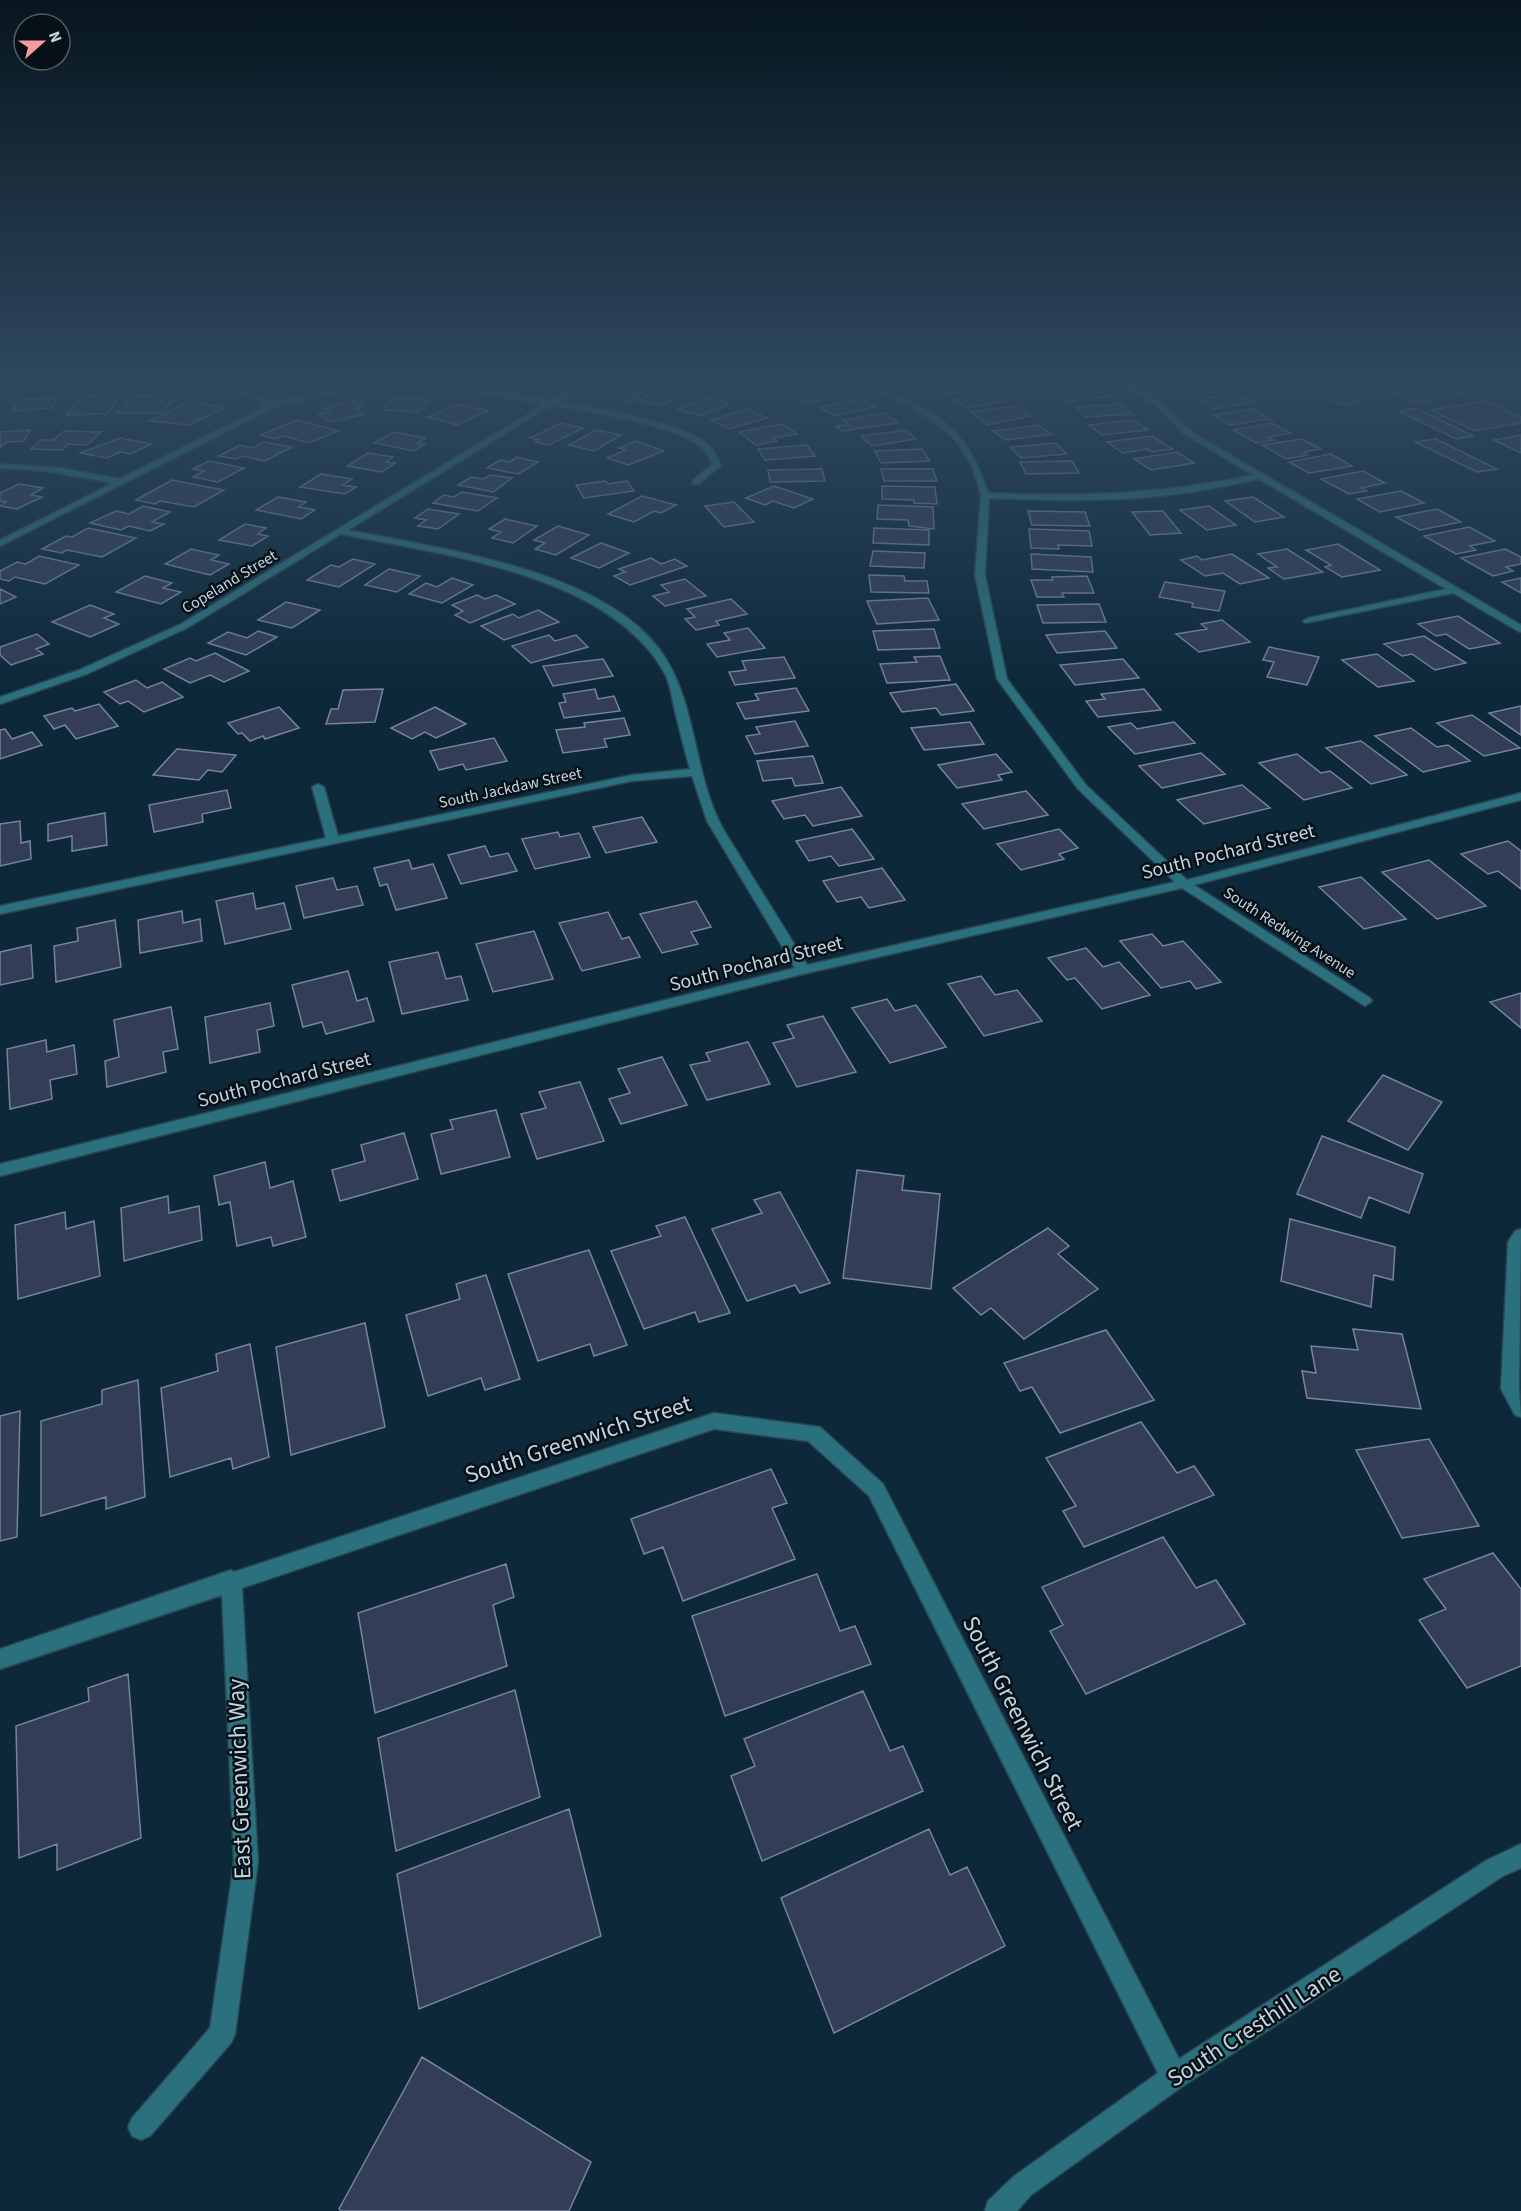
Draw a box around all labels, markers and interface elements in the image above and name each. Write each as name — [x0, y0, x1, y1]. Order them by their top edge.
north arrow — [12, 12, 72, 72]
text: N — [43, 28, 67, 46]
street label: Copeland Street — [178, 544, 282, 619]
street label: South Jackdaw Street — [437, 762, 584, 814]
street label: South Pochard Street — [1139, 817, 1318, 887]
street label: South Redwing Avenue — [1219, 882, 1360, 984]
street label: South Pochard Street — [667, 929, 846, 999]
street label: South Pochard Street — [195, 1045, 374, 1115]
street label: South Greenwich Street — [460, 1386, 696, 1493]
street label: South Greenwich Street — [953, 1610, 1092, 1837]
street label: East Greenwich Way — [219, 1678, 260, 1880]
street label: South Cresthill Lane — [1160, 1957, 1348, 2096]

